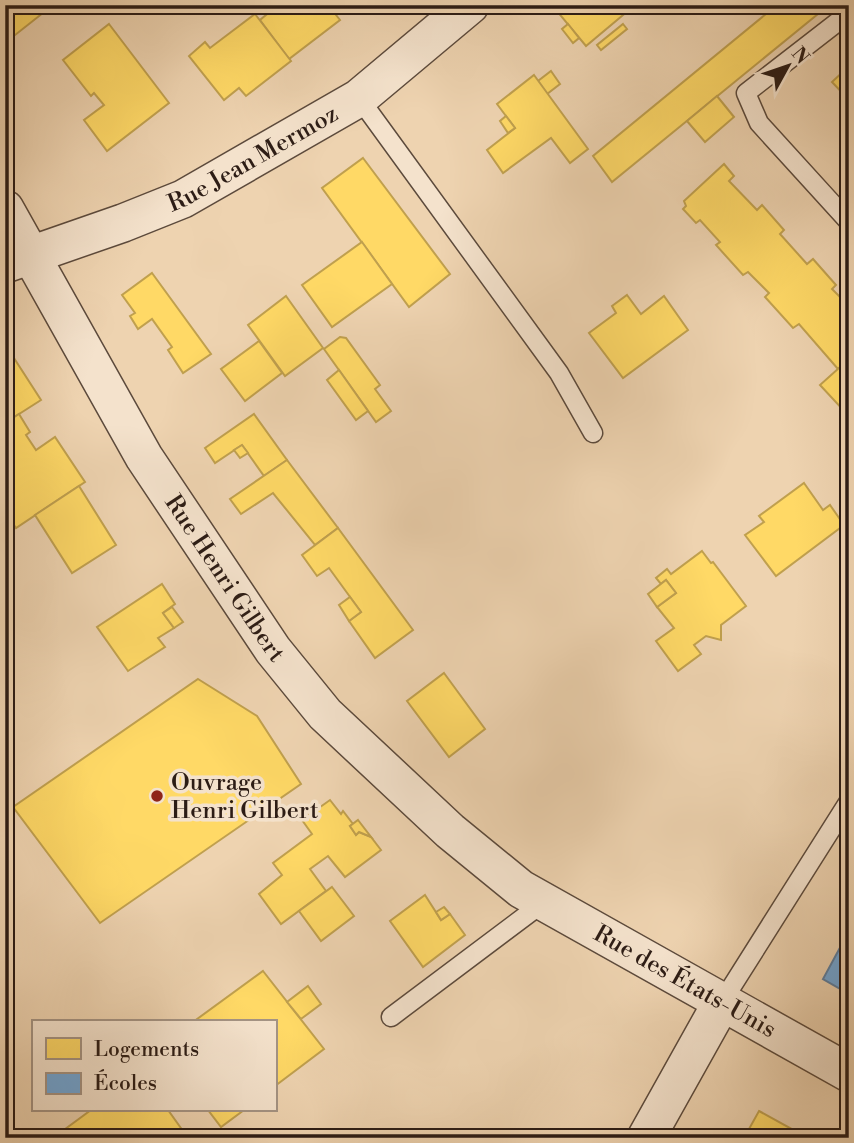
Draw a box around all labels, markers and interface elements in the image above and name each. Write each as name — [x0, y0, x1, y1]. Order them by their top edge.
north arrow — [752, 32, 822, 102]
text: N — [786, 42, 814, 69]
street label: Rue Jean Mermoz — [164, 99, 344, 220]
street label: Rue Henri Gilbert — [158, 489, 291, 669]
place label: Ouvrage Henri Gilbert — [171, 768, 319, 826]
marker: Ouvrage Henri Gilbert — [149, 788, 165, 804]
street label: Rue des États-Unis — [588, 919, 781, 1045]
legend — [32, 1020, 276, 1112]
text: Logements — [94, 1037, 199, 1063]
text: Écoles — [94, 1069, 157, 1097]

